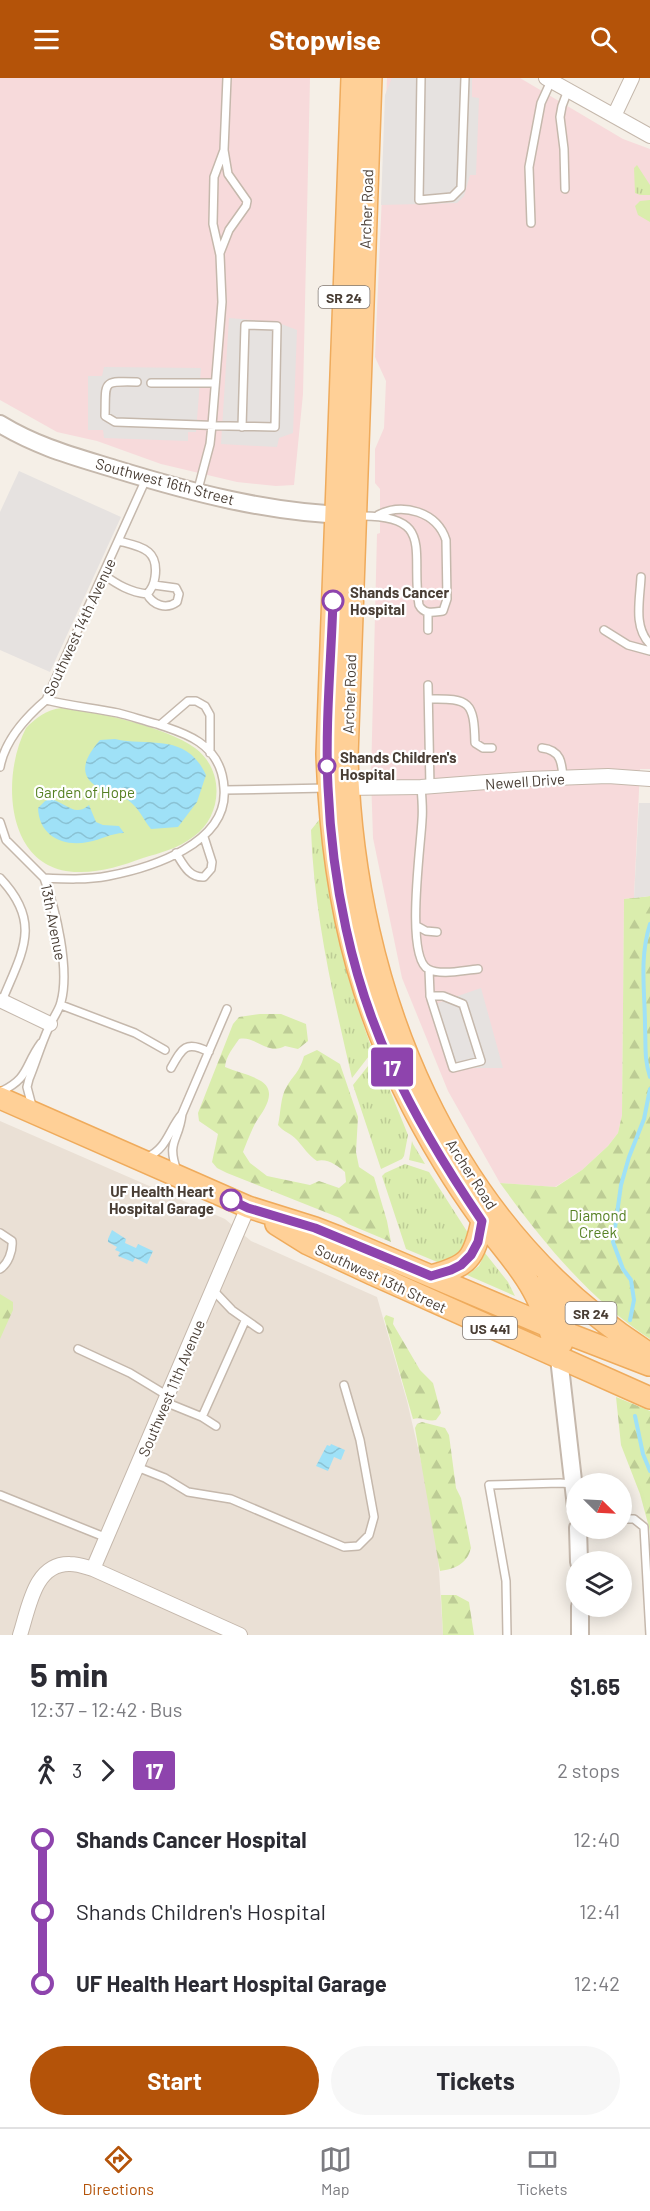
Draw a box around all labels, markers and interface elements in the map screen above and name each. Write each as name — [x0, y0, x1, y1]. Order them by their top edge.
icon: menu — [30, 23, 63, 56]
text: Stopwise — [269, 23, 381, 55]
icon: search — [587, 23, 620, 56]
street label: Archer Road — [356, 169, 376, 249]
road number: SR 24 — [318, 286, 370, 308]
street label: Southwest 16th Street — [94, 454, 236, 508]
street label: Southwest 14th Avenue — [39, 555, 119, 699]
place label: Shands Cancer Hospital — [350, 583, 450, 618]
marker: Shands Cancer Hospital — [322, 590, 344, 612]
street label: Archer Road — [339, 654, 359, 734]
place label: Shands Children's Hospital — [340, 748, 457, 783]
marker: Shands Children's Hospital — [318, 757, 336, 775]
street label: Newell Drive — [485, 769, 565, 793]
park label: Garden of Hope — [35, 783, 135, 801]
street label: 13th Avenue — [38, 882, 70, 962]
line badge: 17 — [365, 1048, 419, 1086]
text: 17 — [383, 1055, 401, 1080]
street label: Archer Road — [443, 1136, 501, 1212]
place label: UF Health Heart Hospital Garage — [109, 1182, 214, 1217]
marker: UF Health Heart Hospital Garage — [220, 1189, 242, 1211]
park label: Diamond Creek — [569, 1206, 627, 1241]
street label: Southwest 13th Street — [312, 1240, 450, 1316]
road number: SR 24 — [566, 1302, 616, 1324]
street label: Southwest 11th Avenue — [134, 1317, 208, 1459]
road number: US 441 — [463, 1317, 517, 1339]
north arrow — [566, 1473, 632, 1539]
map controls — [566, 1473, 632, 1617]
button: layers — [566, 1551, 632, 1617]
text: 5 min — [30, 1654, 108, 1694]
text: $1.65 — [570, 1673, 620, 1699]
text: 12:37 – 12:42 · Bus — [30, 1697, 182, 1721]
icon: walk — [30, 1754, 63, 1787]
icon: forward — [91, 1754, 124, 1787]
text: 3 — [72, 1758, 82, 1782]
text: 17 — [145, 1758, 163, 1783]
text: 2 stops — [557, 1758, 620, 1782]
text: Shands Cancer Hospital — [76, 1826, 307, 1852]
text: 12:40 — [573, 1827, 620, 1851]
text: Shands Children's Hospital — [76, 1898, 326, 1924]
text: 12:41 — [579, 1899, 620, 1923]
text: UF Health Heart Hospital Garage — [76, 1970, 387, 1996]
text: 12:42 — [574, 1971, 620, 1995]
button: Start — [30, 2046, 319, 2115]
button: Tickets — [331, 2046, 620, 2115]
tab: Directions — [82, 2143, 154, 2198]
tab: Map — [319, 2143, 352, 2198]
tab: Tickets — [517, 2143, 568, 2198]

